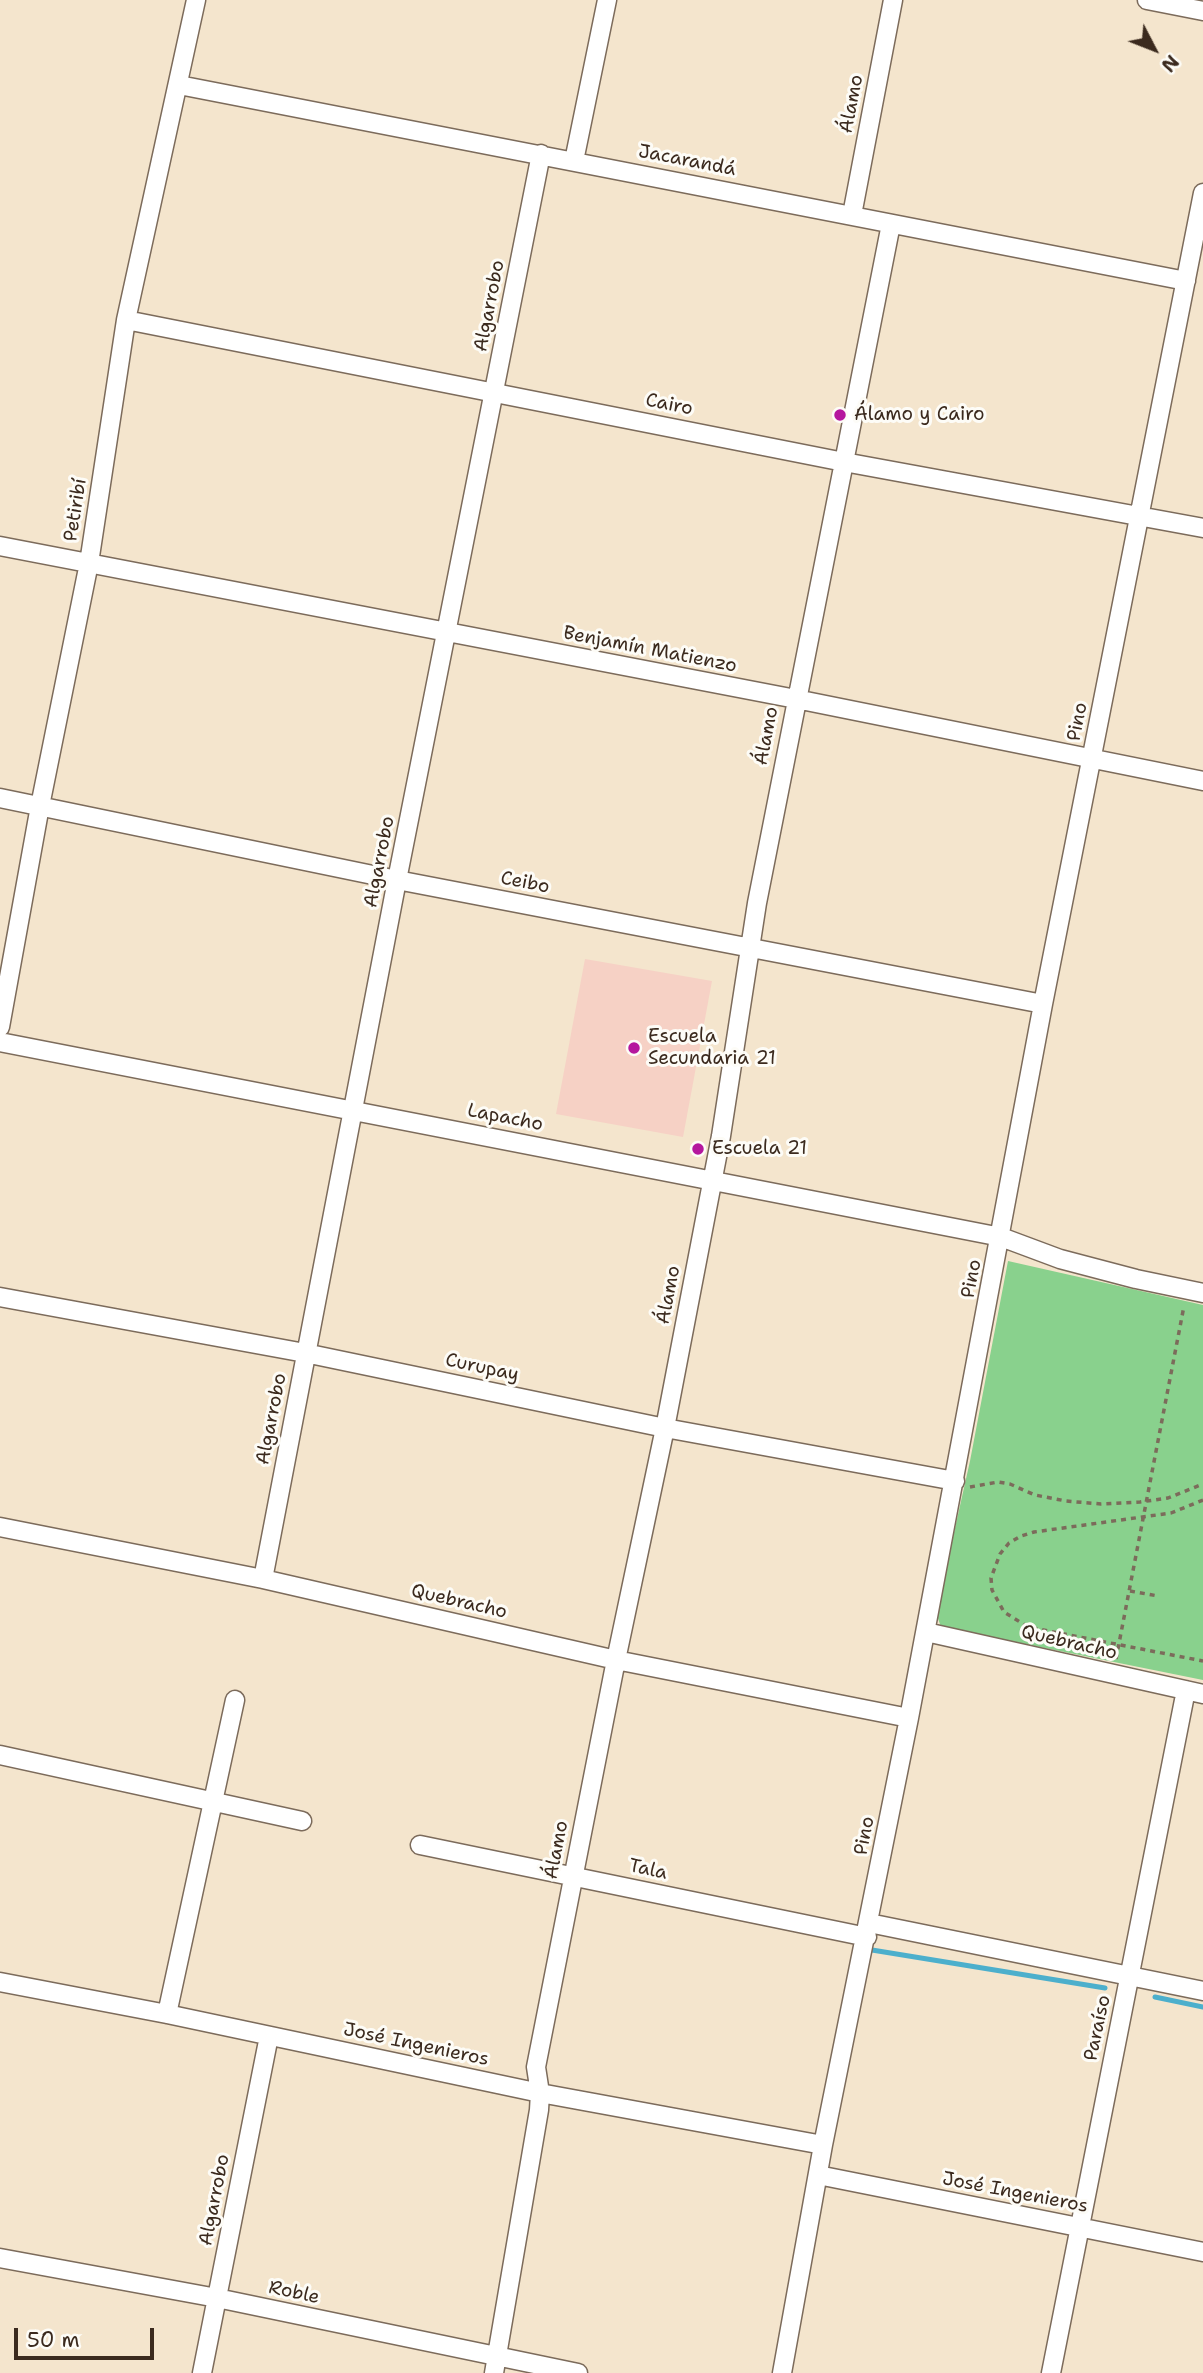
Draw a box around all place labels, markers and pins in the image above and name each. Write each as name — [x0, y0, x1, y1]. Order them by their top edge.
place label: Álamo y Cairo — [854, 404, 985, 426]
marker: Álamo y Cairo — [832, 407, 848, 423]
place label: Escuela Secundaria 21 — [648, 1026, 776, 1070]
marker: Escuela Secundaria 21 — [626, 1040, 642, 1056]
place label: Escuela 21 — [712, 1138, 807, 1160]
marker: Escuela 21 — [690, 1141, 706, 1157]

